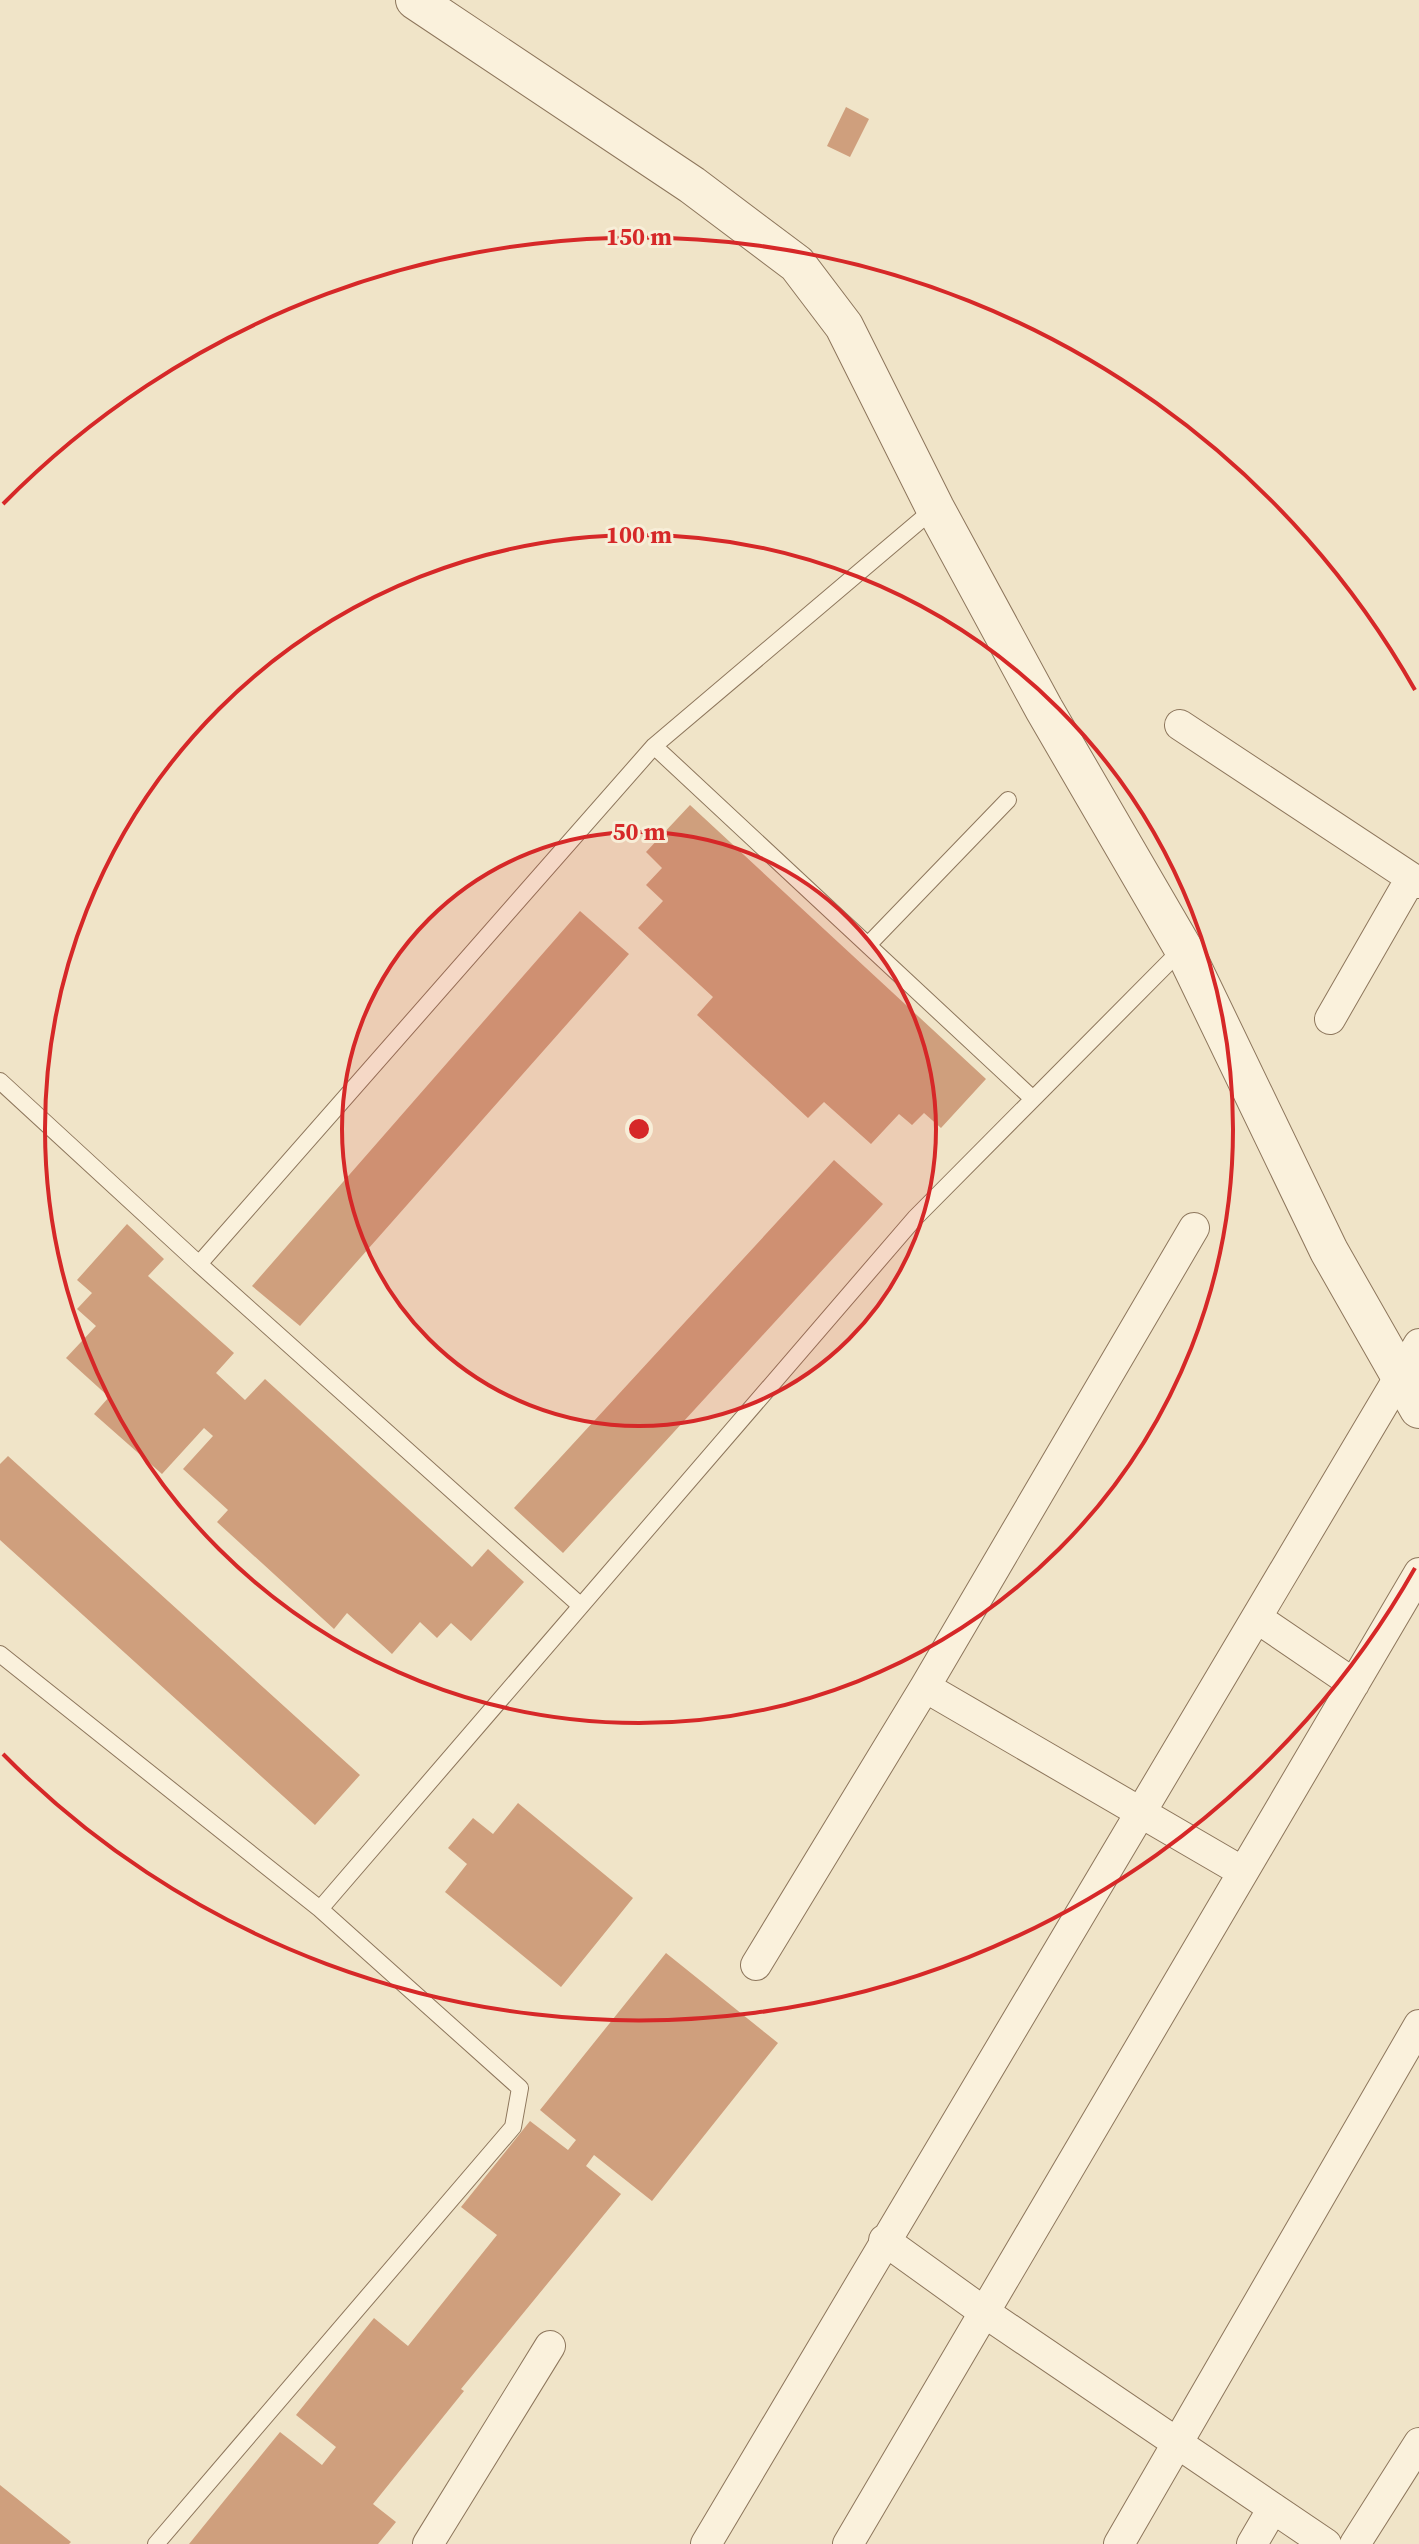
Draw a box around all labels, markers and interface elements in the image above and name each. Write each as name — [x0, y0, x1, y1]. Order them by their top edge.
text: 150 m — [606, 220, 672, 253]
text: 100 m — [606, 518, 672, 551]
text: 50 m — [613, 815, 666, 848]
centre of rings — [625, 1115, 653, 1143]

